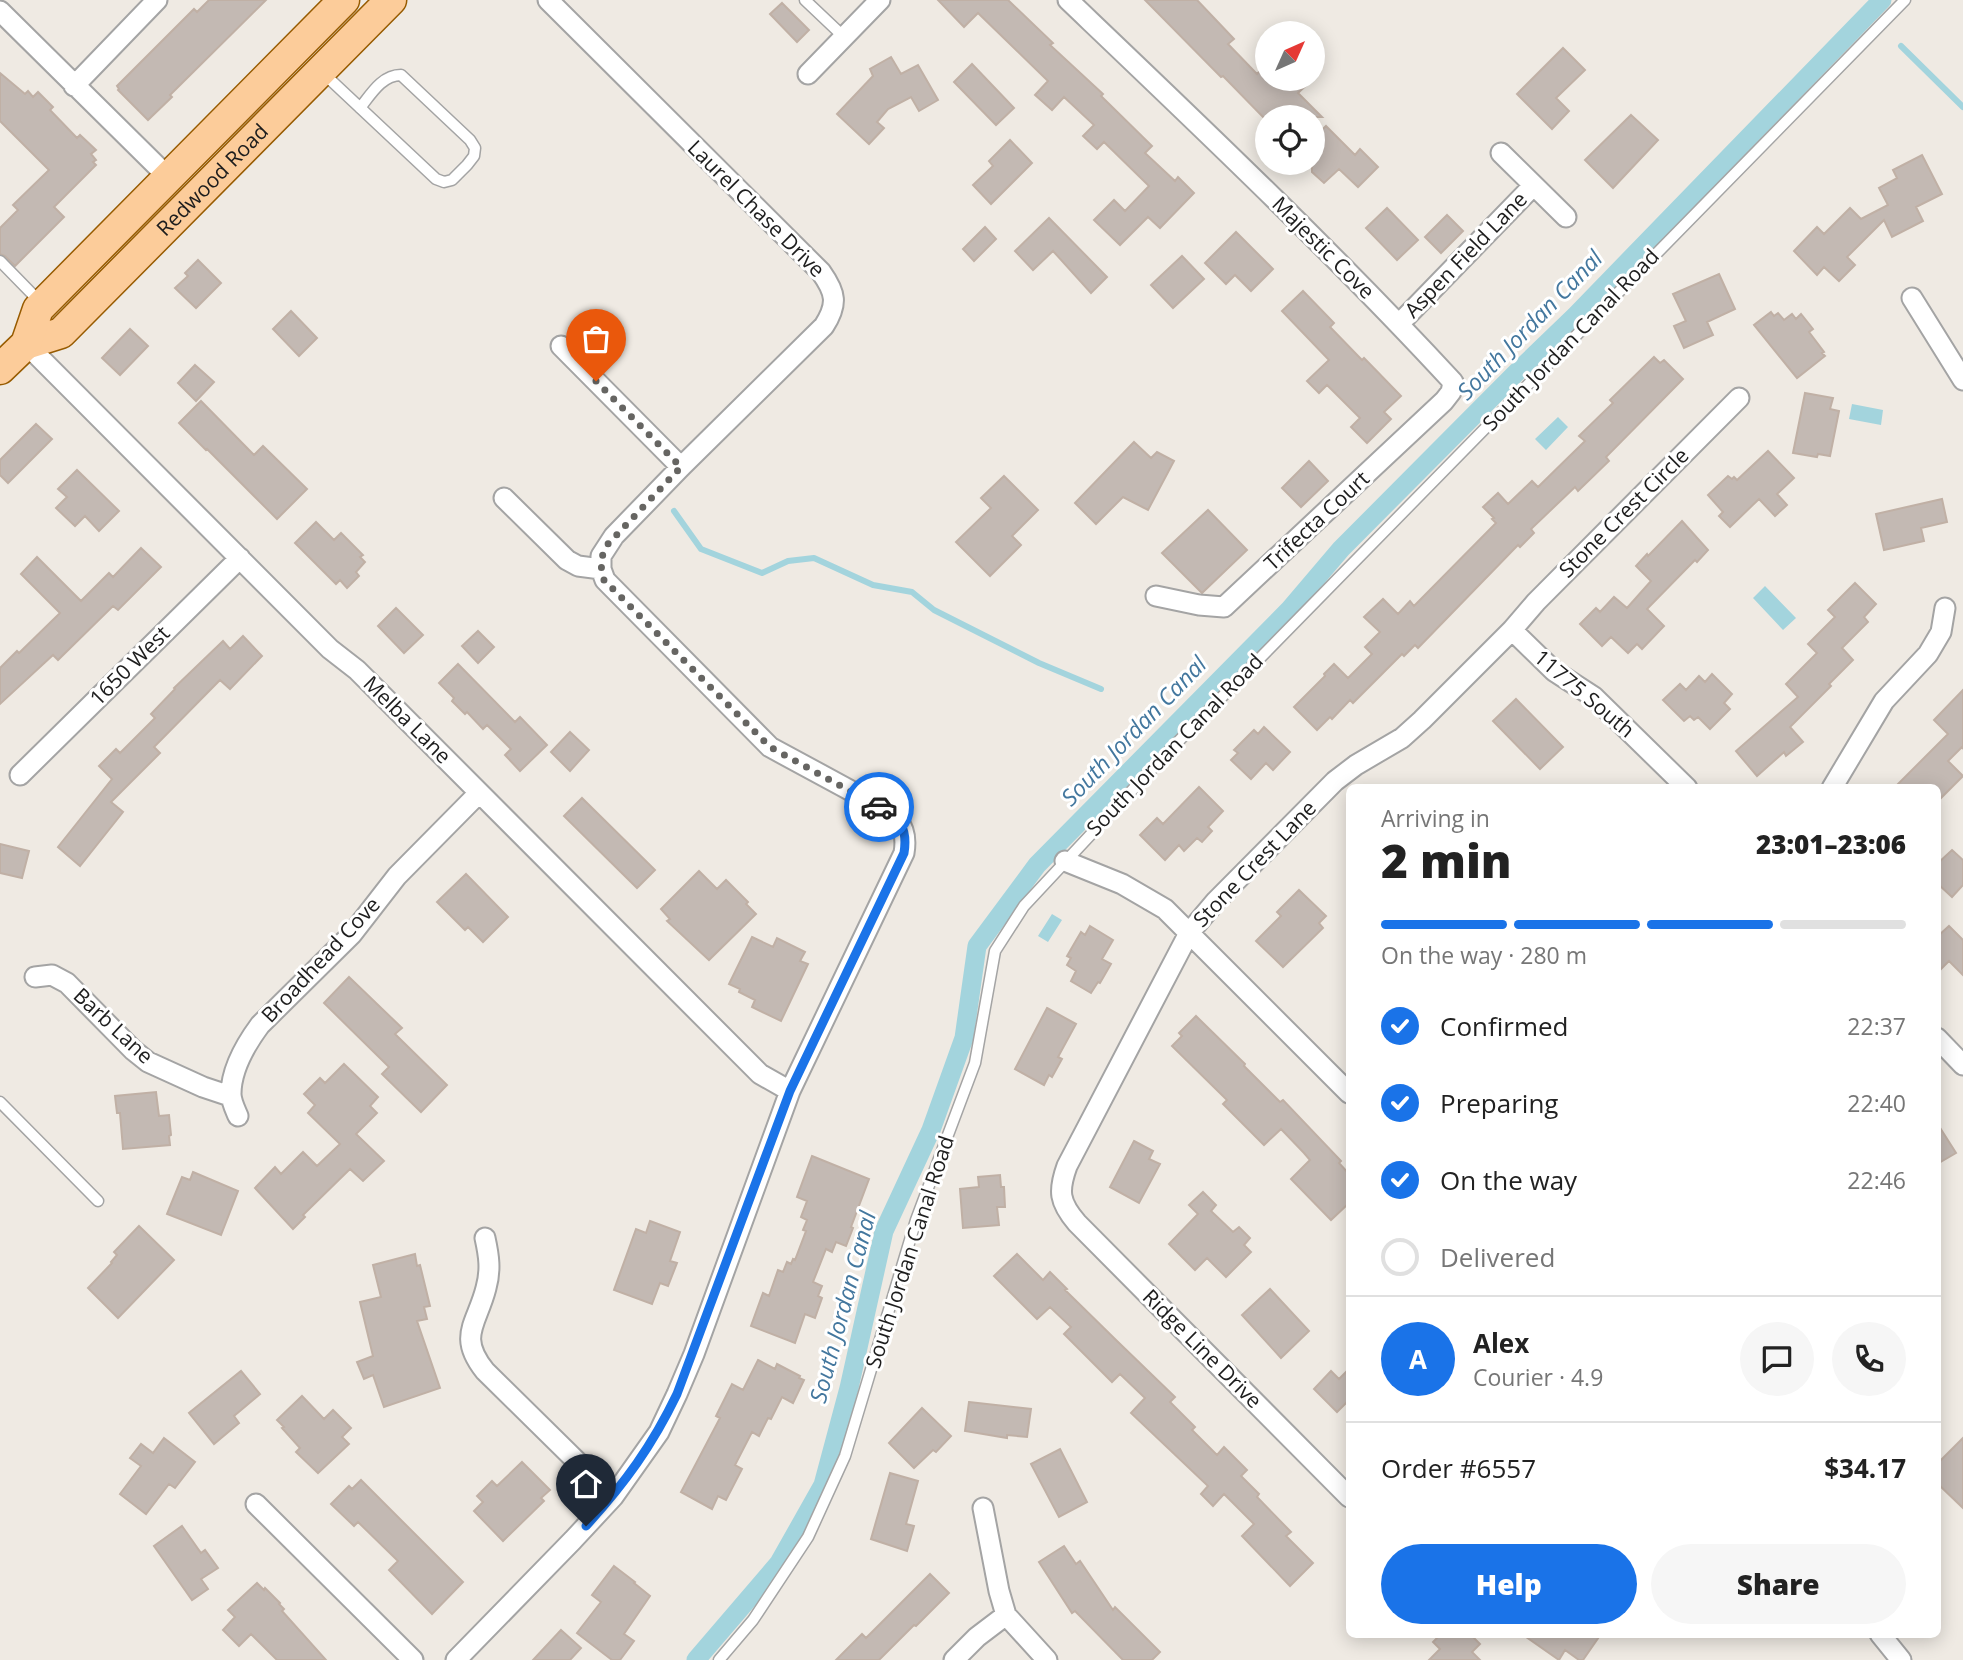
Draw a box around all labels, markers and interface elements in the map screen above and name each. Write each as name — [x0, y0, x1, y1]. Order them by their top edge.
north arrow — [1255, 21, 1325, 91]
map controls — [1255, 21, 1325, 175]
button: locate — [1255, 105, 1325, 175]
street label: Redwood Road — [150, 117, 274, 242]
street label: Laurel Chase Drive — [682, 134, 831, 283]
street label: Aspen Field Lane — [1398, 185, 1533, 323]
street label: Majestic Cove — [1266, 190, 1381, 305]
water label: South Jordan Canal — [1449, 242, 1610, 406]
street label: South Jordan Canal Road — [1476, 242, 1665, 436]
pin — [566, 309, 626, 381]
icon: bag — [577, 320, 615, 358]
street label: Stone Crest Circle — [1552, 441, 1694, 583]
street label: Trifecta Court — [1258, 464, 1375, 576]
street label: 1650 West — [83, 619, 175, 711]
street label: 11775 South — [1529, 643, 1641, 743]
street label: South Jordan Canal Road — [1080, 647, 1269, 841]
water label: South Jordan Canal — [1053, 648, 1214, 812]
street label: Melba Lane — [358, 669, 458, 769]
courier — [844, 772, 914, 842]
icon: car — [860, 788, 898, 826]
street label: Stone Crest Lane — [1187, 794, 1322, 933]
text: Arriving in — [1381, 802, 1490, 834]
text: 23:01–23:06 — [1756, 826, 1906, 862]
text: 2 min — [1381, 829, 1512, 891]
street label: Broadhead Cove — [255, 890, 386, 1028]
text: On the way · 280 m — [1381, 939, 1587, 971]
street label: Barb Lane — [68, 981, 160, 1069]
icon: check — [1381, 1007, 1419, 1045]
text: Confirmed — [1440, 1008, 1568, 1044]
text: 22:37 — [1847, 1010, 1906, 1042]
icon: check — [1381, 1084, 1419, 1122]
text: Preparing — [1440, 1085, 1558, 1121]
text: 22:40 — [1847, 1087, 1906, 1119]
street label: South Jordan Canal Road — [858, 1132, 960, 1372]
icon: check — [1381, 1161, 1419, 1199]
text: On the way — [1440, 1162, 1577, 1198]
text: 22:46 — [1847, 1164, 1906, 1196]
water label: South Jordan Canal — [801, 1206, 883, 1406]
text: Delivered — [1440, 1239, 1555, 1275]
street label: Ridge Line Drive — [1137, 1283, 1268, 1414]
button: chat — [1740, 1322, 1814, 1396]
button: phone — [1832, 1322, 1906, 1396]
text: Alex — [1473, 1325, 1529, 1361]
text: A — [1409, 1341, 1427, 1377]
text: Courier · 4.9 — [1473, 1361, 1603, 1393]
text: Order #6557 — [1381, 1450, 1536, 1486]
text: $34.17 — [1824, 1450, 1906, 1486]
pin — [556, 1454, 616, 1526]
icon: home — [567, 1465, 605, 1503]
button: Help — [1381, 1544, 1637, 1624]
button: Share — [1651, 1544, 1906, 1624]

